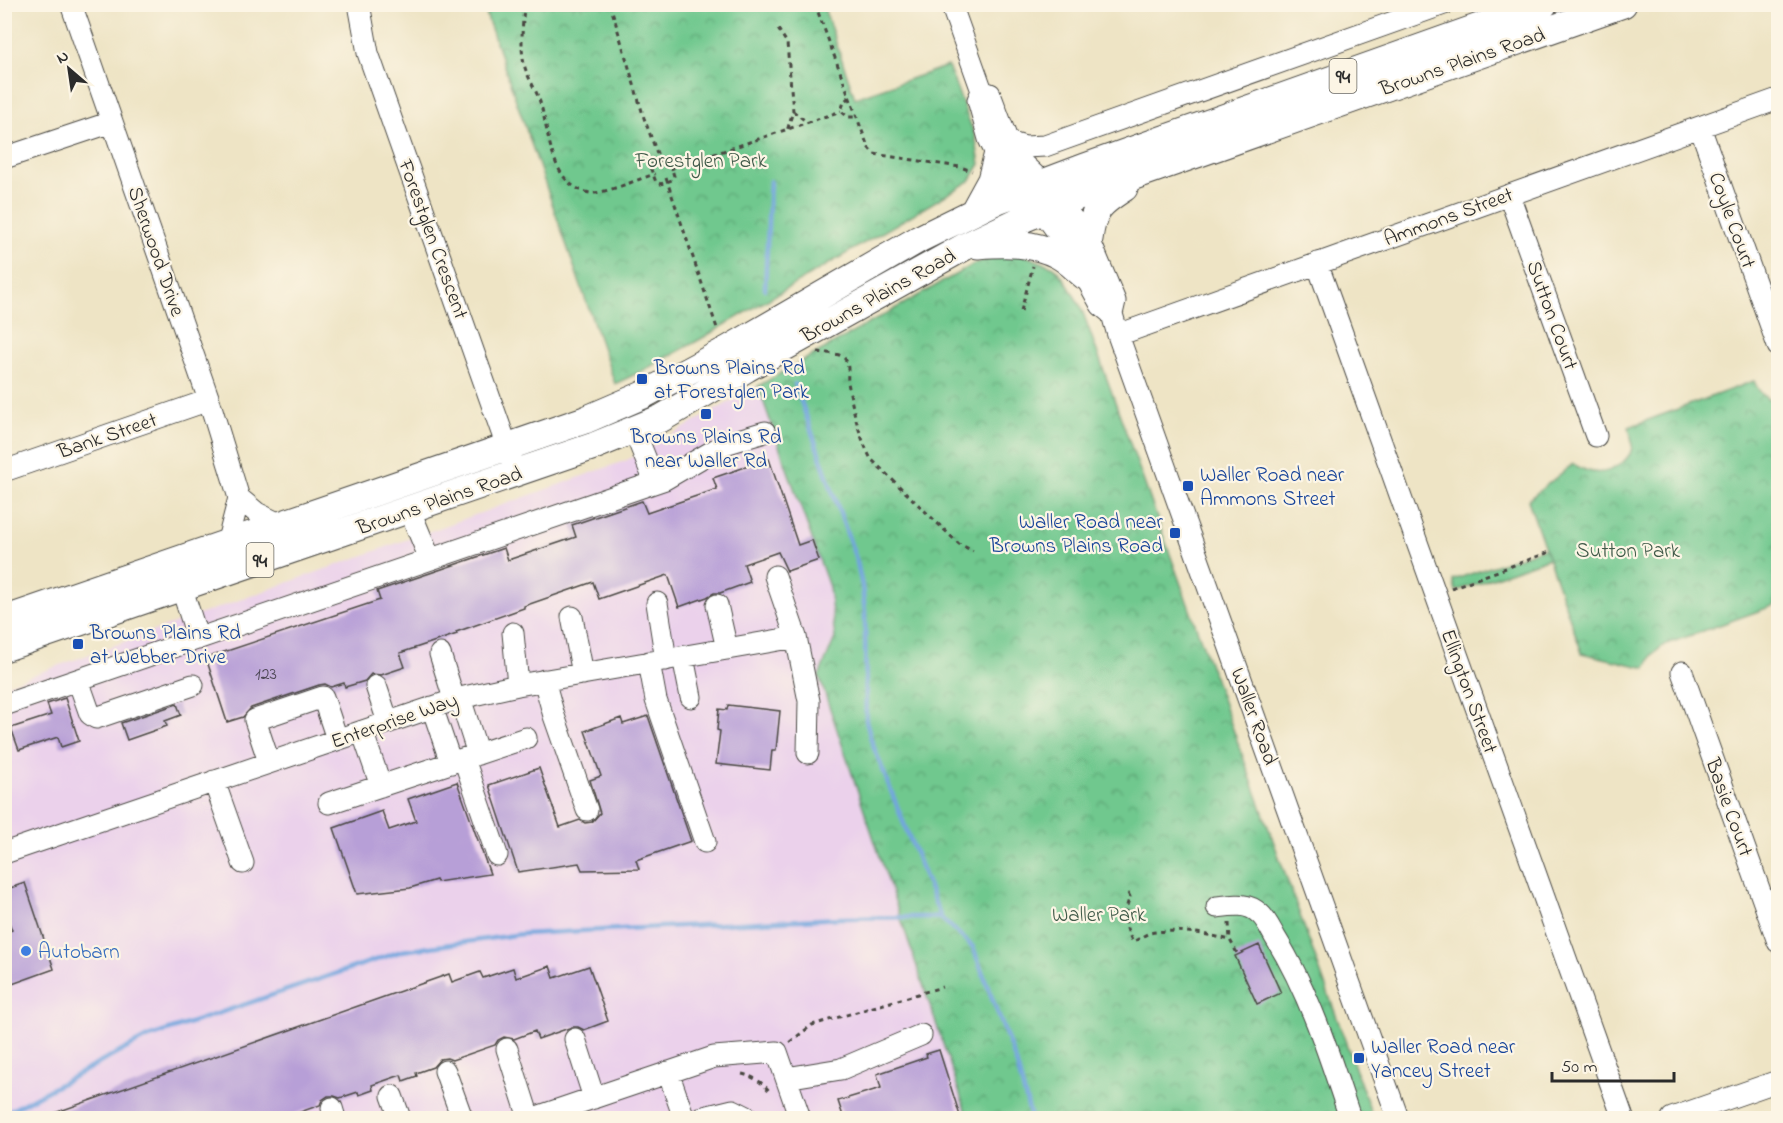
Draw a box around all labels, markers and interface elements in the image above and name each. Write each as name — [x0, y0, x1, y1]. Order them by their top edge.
street label: Browns Plains Road — [1375, 20, 1550, 106]
north arrow — [39, 39, 99, 99]
text: N — [52, 44, 73, 71]
road number: 94 — [1330, 59, 1356, 93]
park label: Forestglen Park — [634, 147, 767, 179]
street label: Forestglen Crescent — [387, 155, 475, 324]
street label: Coyle Court — [1698, 168, 1762, 274]
street label: Ammons Street — [1380, 181, 1518, 255]
street label: Sherwood Drive — [119, 183, 192, 321]
street label: Browns Plains Road — [795, 242, 962, 352]
street label: Sutton Court — [1518, 257, 1585, 374]
place label: Browns Plains Rd at Forestglen Park — [653, 354, 810, 410]
marker: Browns Plains Rd at Forestglen Park — [635, 372, 649, 386]
street label: Bank Street — [53, 406, 161, 468]
marker: Browns Plains Rd near Waller Rd — [699, 407, 713, 421]
place label: Browns Plains Rd near Waller Rd — [630, 423, 782, 477]
street label: Browns Plains Road — [352, 459, 527, 545]
place label: Waller Road near Ammons Street — [1200, 461, 1345, 515]
marker: Waller Road near Ammons Street — [1181, 479, 1195, 493]
place label: Waller Road near Browns Plains Road — [989, 508, 1163, 562]
marker: Waller Road near Browns Plains Road — [1168, 526, 1182, 540]
park label: Sutton Park — [1576, 537, 1681, 567]
road number: 94 — [246, 543, 274, 577]
place label: Browns Plains Rd at Webber Drive — [89, 619, 241, 673]
street label: Ellington Street — [1430, 626, 1504, 759]
marker: Browns Plains Rd at Webber Drive — [71, 637, 85, 651]
house number: 123 — [255, 662, 277, 688]
street label: Waller Road — [1222, 664, 1285, 770]
street label: Enterprise Way — [327, 686, 463, 760]
street label: Basie Court — [1696, 753, 1760, 861]
park label: Waller Park — [1052, 901, 1147, 931]
place label: Autobarn — [38, 938, 120, 968]
marker: Autobarn — [19, 944, 33, 958]
place label: Waller Road near Yancey Street — [1371, 1033, 1516, 1089]
scale bar — [1552, 1045, 1674, 1083]
marker: Waller Road near Yancey Street — [1352, 1051, 1366, 1065]
text: 50 m — [1561, 1055, 1598, 1081]

